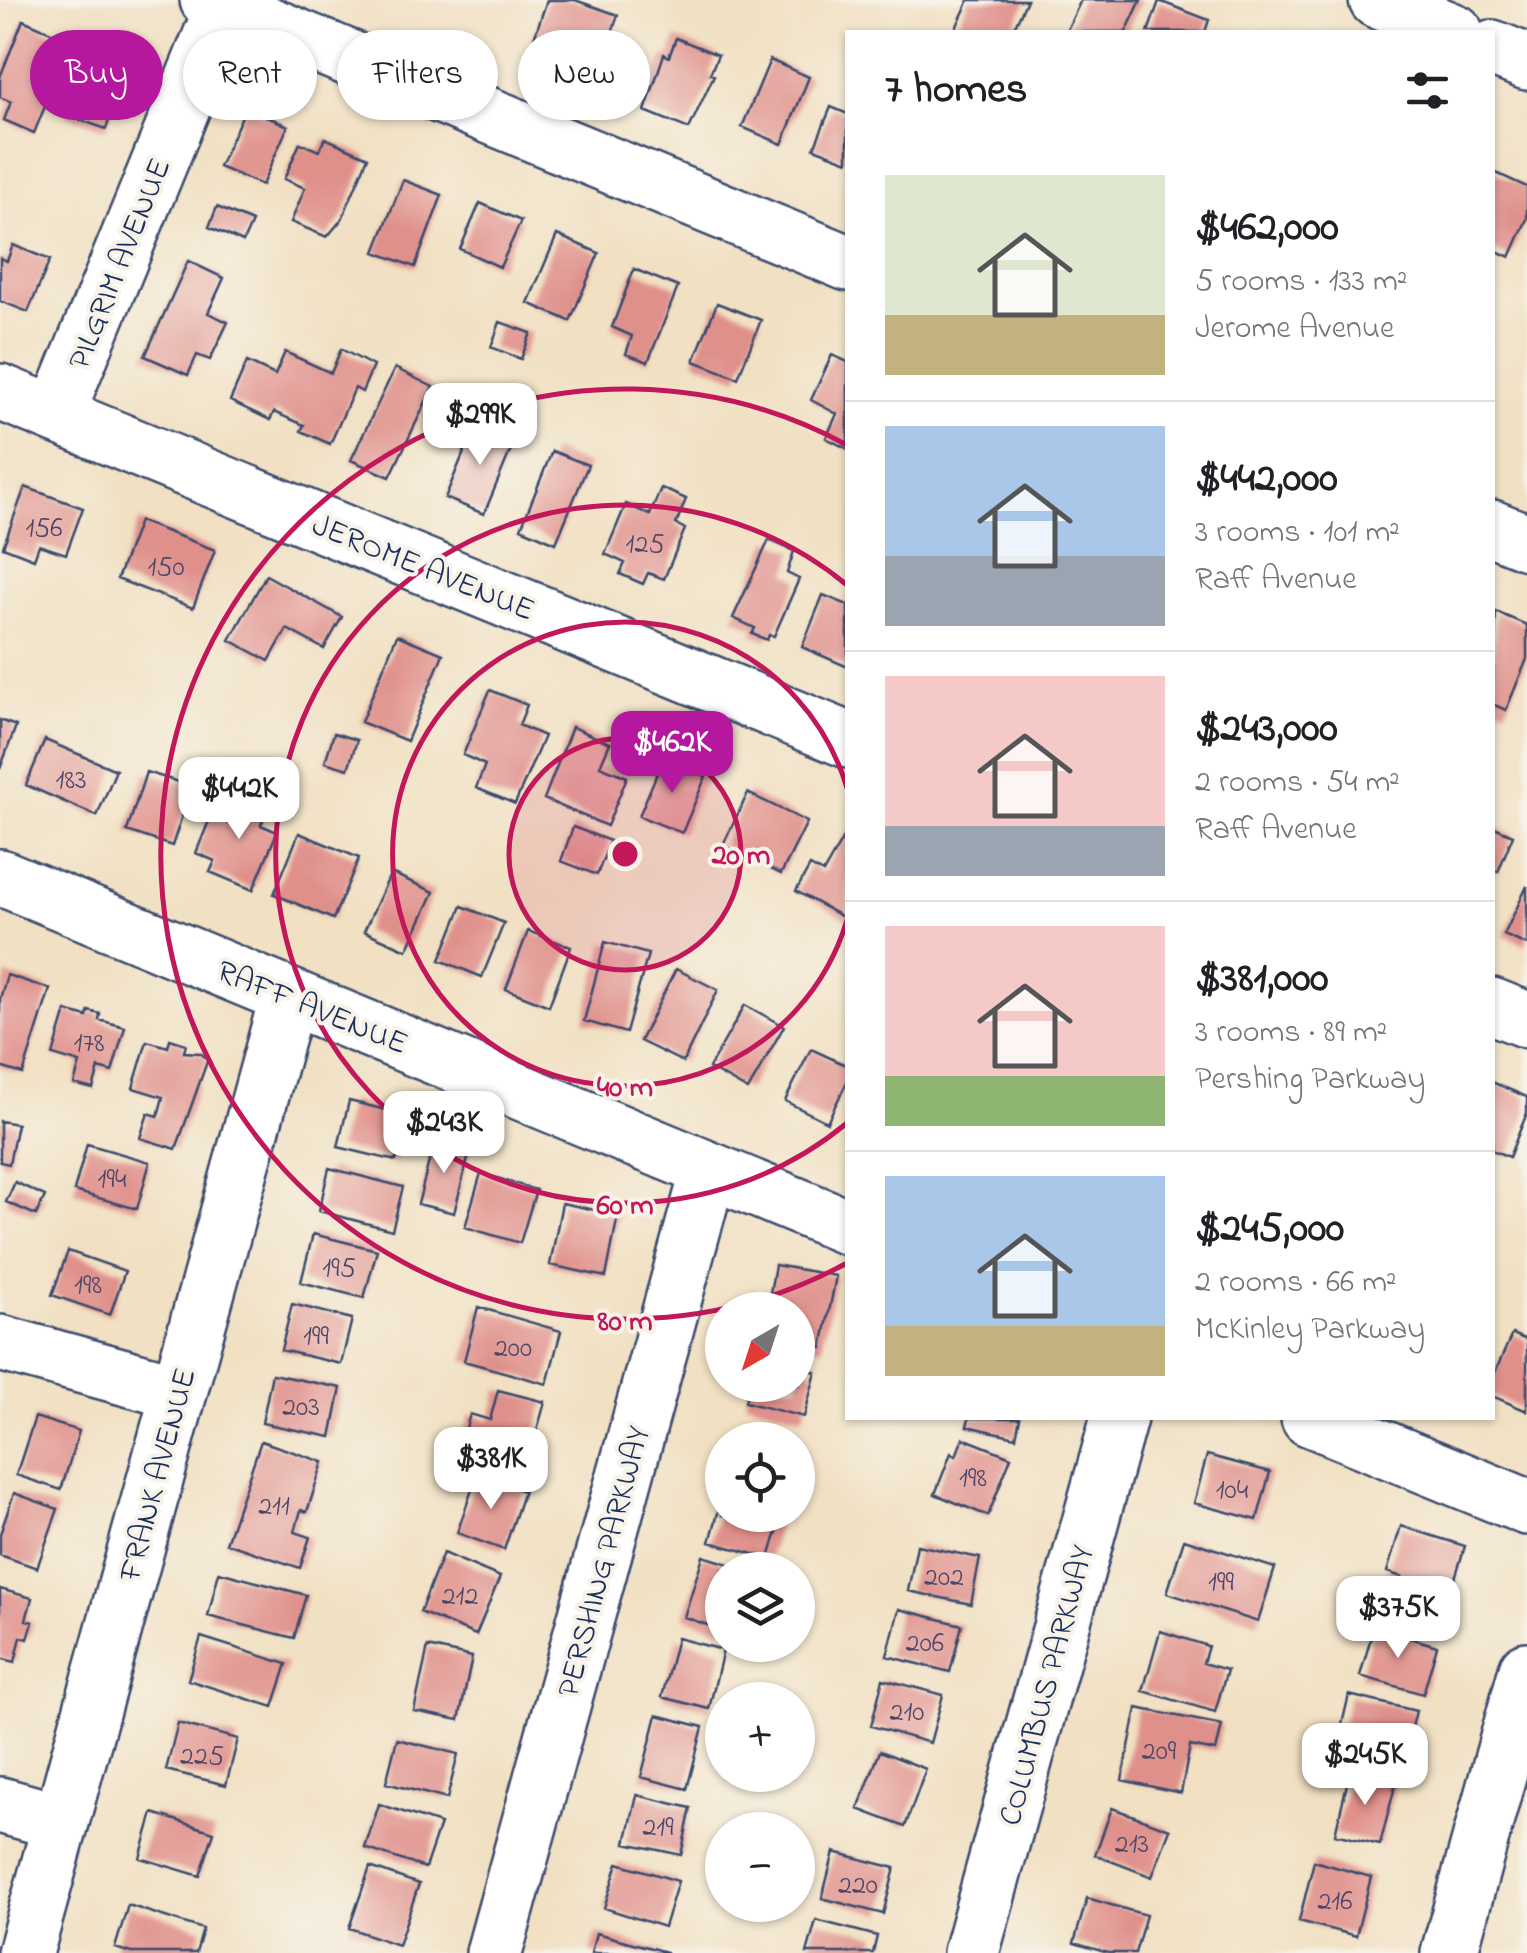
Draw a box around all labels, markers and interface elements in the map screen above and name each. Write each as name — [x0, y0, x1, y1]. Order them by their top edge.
chip: Buy — [30, 30, 163, 120]
chip: Rent — [183, 30, 317, 120]
chip: Filters — [337, 30, 498, 120]
chip: New — [518, 30, 650, 120]
text: 7 homes — [885, 60, 1027, 121]
icon: filters — [1400, 63, 1455, 118]
street label: PILGRIM AVENUE — [57, 152, 185, 377]
text: $462,000 — [1195, 198, 1339, 259]
icon: home — [965, 215, 1085, 335]
text: 5 rooms · 133 m² — [1195, 259, 1407, 306]
text: Jerome Avenue — [1195, 306, 1394, 353]
pin: $299K — [410, 383, 550, 468]
text: $299K — [445, 392, 515, 439]
text: $442,000 — [1195, 449, 1338, 510]
icon: home — [965, 466, 1085, 586]
street label: JEROME AVENUE — [304, 503, 541, 635]
house number: 156 — [25, 509, 63, 550]
text: 3 rooms · 101 m² — [1195, 510, 1400, 557]
house number: 125 — [626, 525, 664, 566]
house number: 150 — [147, 548, 185, 589]
text: Raff Avenue — [1195, 557, 1357, 604]
text: $243,000 — [1195, 699, 1338, 760]
pin: $462K — [602, 711, 742, 796]
icon: home — [965, 716, 1085, 836]
text: $462K — [633, 720, 711, 767]
pin: $442K — [169, 757, 309, 842]
text: 2 rooms · 54 m² — [1195, 760, 1400, 807]
house number: 183 — [56, 761, 86, 802]
text: $442K — [200, 766, 278, 813]
text: Raff Avenue — [1195, 807, 1357, 854]
text: 20 m — [711, 835, 770, 879]
centre of rings — [607, 836, 643, 872]
text: $381,000 — [1195, 949, 1329, 1010]
street label: RAFF AVENUE — [209, 950, 414, 1069]
icon: home — [965, 966, 1085, 1086]
text: 3 rooms · 89 m² — [1195, 1010, 1387, 1057]
house number: 178 — [74, 1024, 104, 1065]
text: Pershing Parkway — [1195, 1057, 1425, 1104]
text: 40 m — [597, 1067, 653, 1111]
pin: $243K — [374, 1091, 514, 1176]
text: $243K — [405, 1100, 483, 1147]
house number: 194 — [98, 1160, 127, 1201]
text: 60 m — [597, 1185, 653, 1229]
text: $245,000 — [1195, 1199, 1344, 1260]
icon: home — [965, 1216, 1085, 1336]
house number: 195 — [322, 1249, 356, 1290]
text: 2 rooms · 66 m² — [1195, 1260, 1397, 1307]
house number: 198 — [74, 1266, 102, 1307]
north arrow — [705, 1292, 815, 1402]
map controls — [705, 1292, 815, 1922]
text: 80 m — [598, 1301, 653, 1345]
text: McKinley Parkway — [1195, 1307, 1425, 1354]
house number: 199 — [303, 1317, 329, 1358]
house number: 200 — [494, 1329, 532, 1370]
street label: FRANK AVENUE — [108, 1363, 210, 1588]
house number: 203 — [282, 1388, 320, 1429]
street label: PERSHING PARKWAY — [547, 1421, 664, 1703]
button: locate — [705, 1422, 815, 1532]
pin: $381K — [421, 1427, 561, 1512]
text: $381K — [456, 1436, 526, 1483]
house number: 198 — [959, 1459, 987, 1500]
house number: 104 — [1216, 1471, 1249, 1512]
house number: 211 — [258, 1487, 290, 1528]
street label: COLUMBUS PARKWAY — [988, 1540, 1108, 1831]
button: layers — [705, 1552, 815, 1662]
house number: 202 — [924, 1558, 964, 1599]
house number: 199 — [1208, 1563, 1234, 1604]
pin: $375K — [1328, 1576, 1468, 1661]
house number: 212 — [442, 1577, 478, 1618]
text: $375K — [1358, 1585, 1438, 1632]
house number: 206 — [906, 1624, 944, 1665]
button: + — [705, 1682, 815, 1792]
house number: 210 — [890, 1693, 924, 1734]
pin: $245K — [1295, 1723, 1435, 1808]
house number: 209 — [1142, 1732, 1177, 1773]
text: $245K — [1324, 1732, 1406, 1779]
house number: 225 — [180, 1737, 224, 1778]
house number: 219 — [642, 1808, 674, 1849]
button: − — [705, 1812, 815, 1922]
house number: 213 — [1115, 1825, 1149, 1866]
house number: 220 — [838, 1866, 878, 1907]
house number: 216 — [1317, 1882, 1353, 1923]

